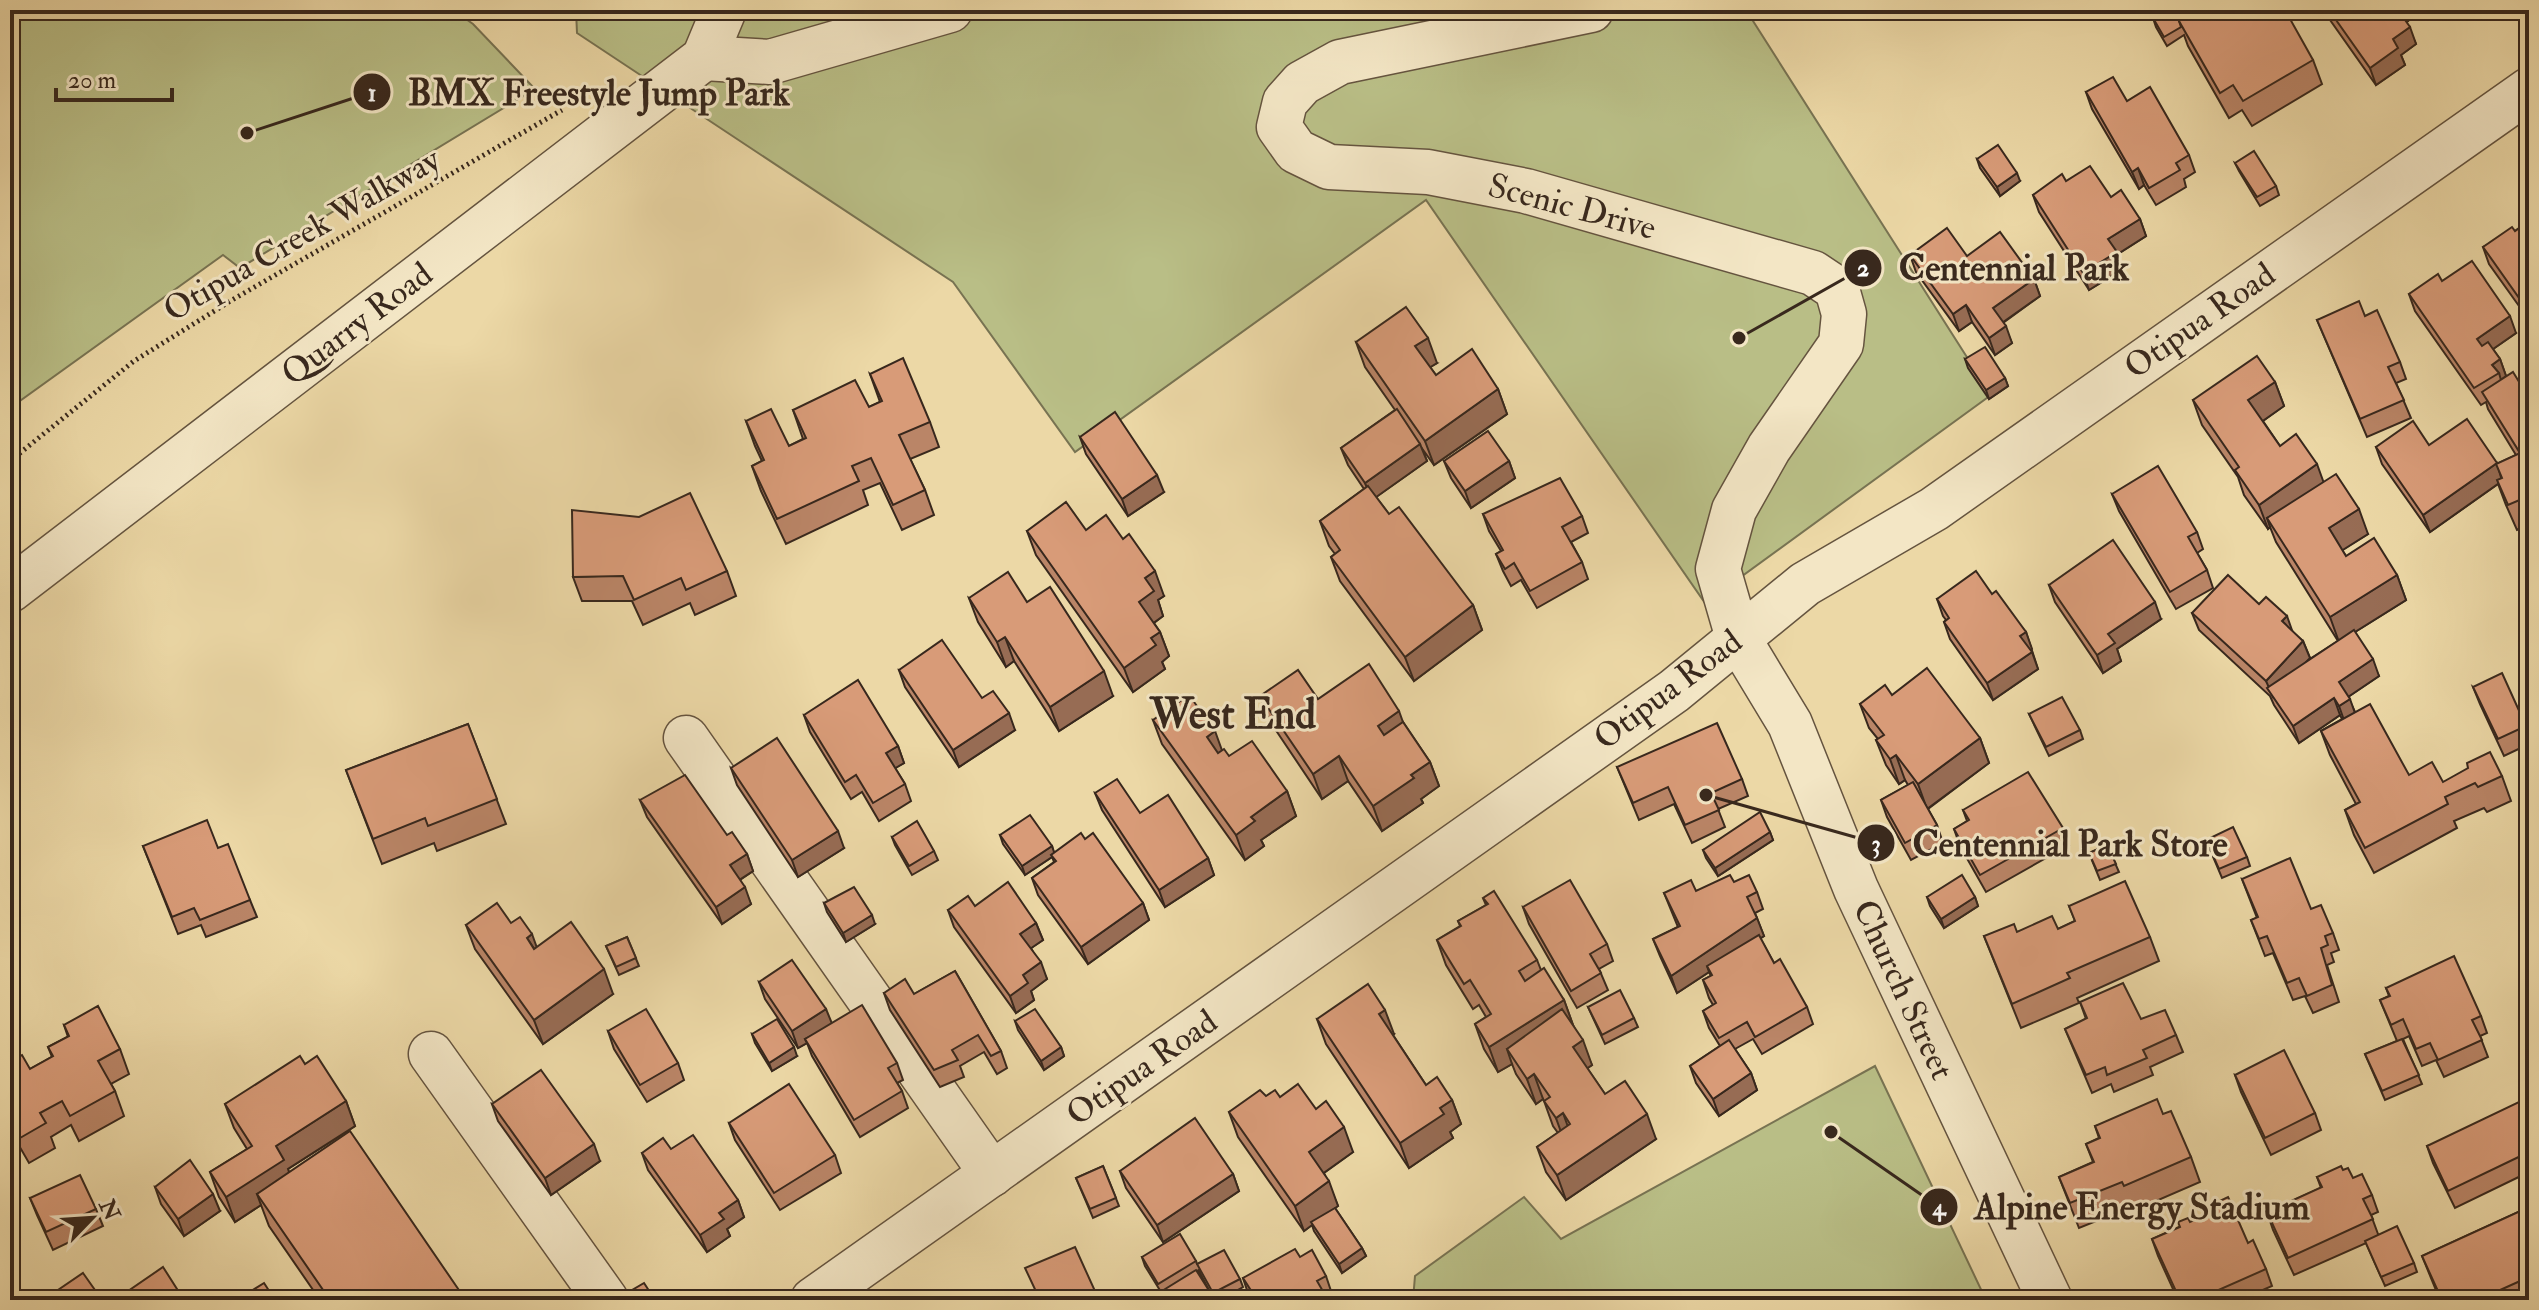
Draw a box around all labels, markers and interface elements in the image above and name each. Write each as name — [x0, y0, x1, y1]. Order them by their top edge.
scale bar — [56, 52, 172, 102]
callout: BMX Freestyle Jump Park — [352, 62, 806, 122]
text: 20 m — [68, 65, 117, 96]
text: BMX Freestyle Jump Park — [408, 71, 791, 117]
text: 1 — [368, 78, 376, 109]
street label: Otipua Creek Walkway — [156, 138, 449, 332]
street label: Scenic Drive — [1483, 164, 1661, 250]
callout: Centennial Park — [1843, 238, 2145, 298]
text: Centennial Park — [1899, 246, 2130, 291]
street label: Quarry Road — [273, 253, 442, 395]
text: 2 — [1857, 253, 1869, 284]
street label: Otipua Road — [2116, 253, 2284, 389]
street label: Otipua Road — [1585, 620, 1751, 760]
district label: West End — [1149, 689, 1316, 741]
callout: Centennial Park Store — [1856, 813, 2244, 873]
text: Centennial Park Store — [1912, 822, 2228, 867]
text: 3 — [1871, 829, 1881, 860]
street label: Church Street — [1843, 893, 1963, 1087]
street label: Otipua Road — [1058, 1000, 1226, 1136]
callout: Alpine Energy Stadium — [1919, 1177, 2326, 1237]
north arrow — [52, 1178, 132, 1258]
text: Alpine Energy Stadium — [1972, 1185, 2310, 1231]
text: 4 — [1932, 1192, 1948, 1223]
text: N — [92, 1194, 126, 1225]

